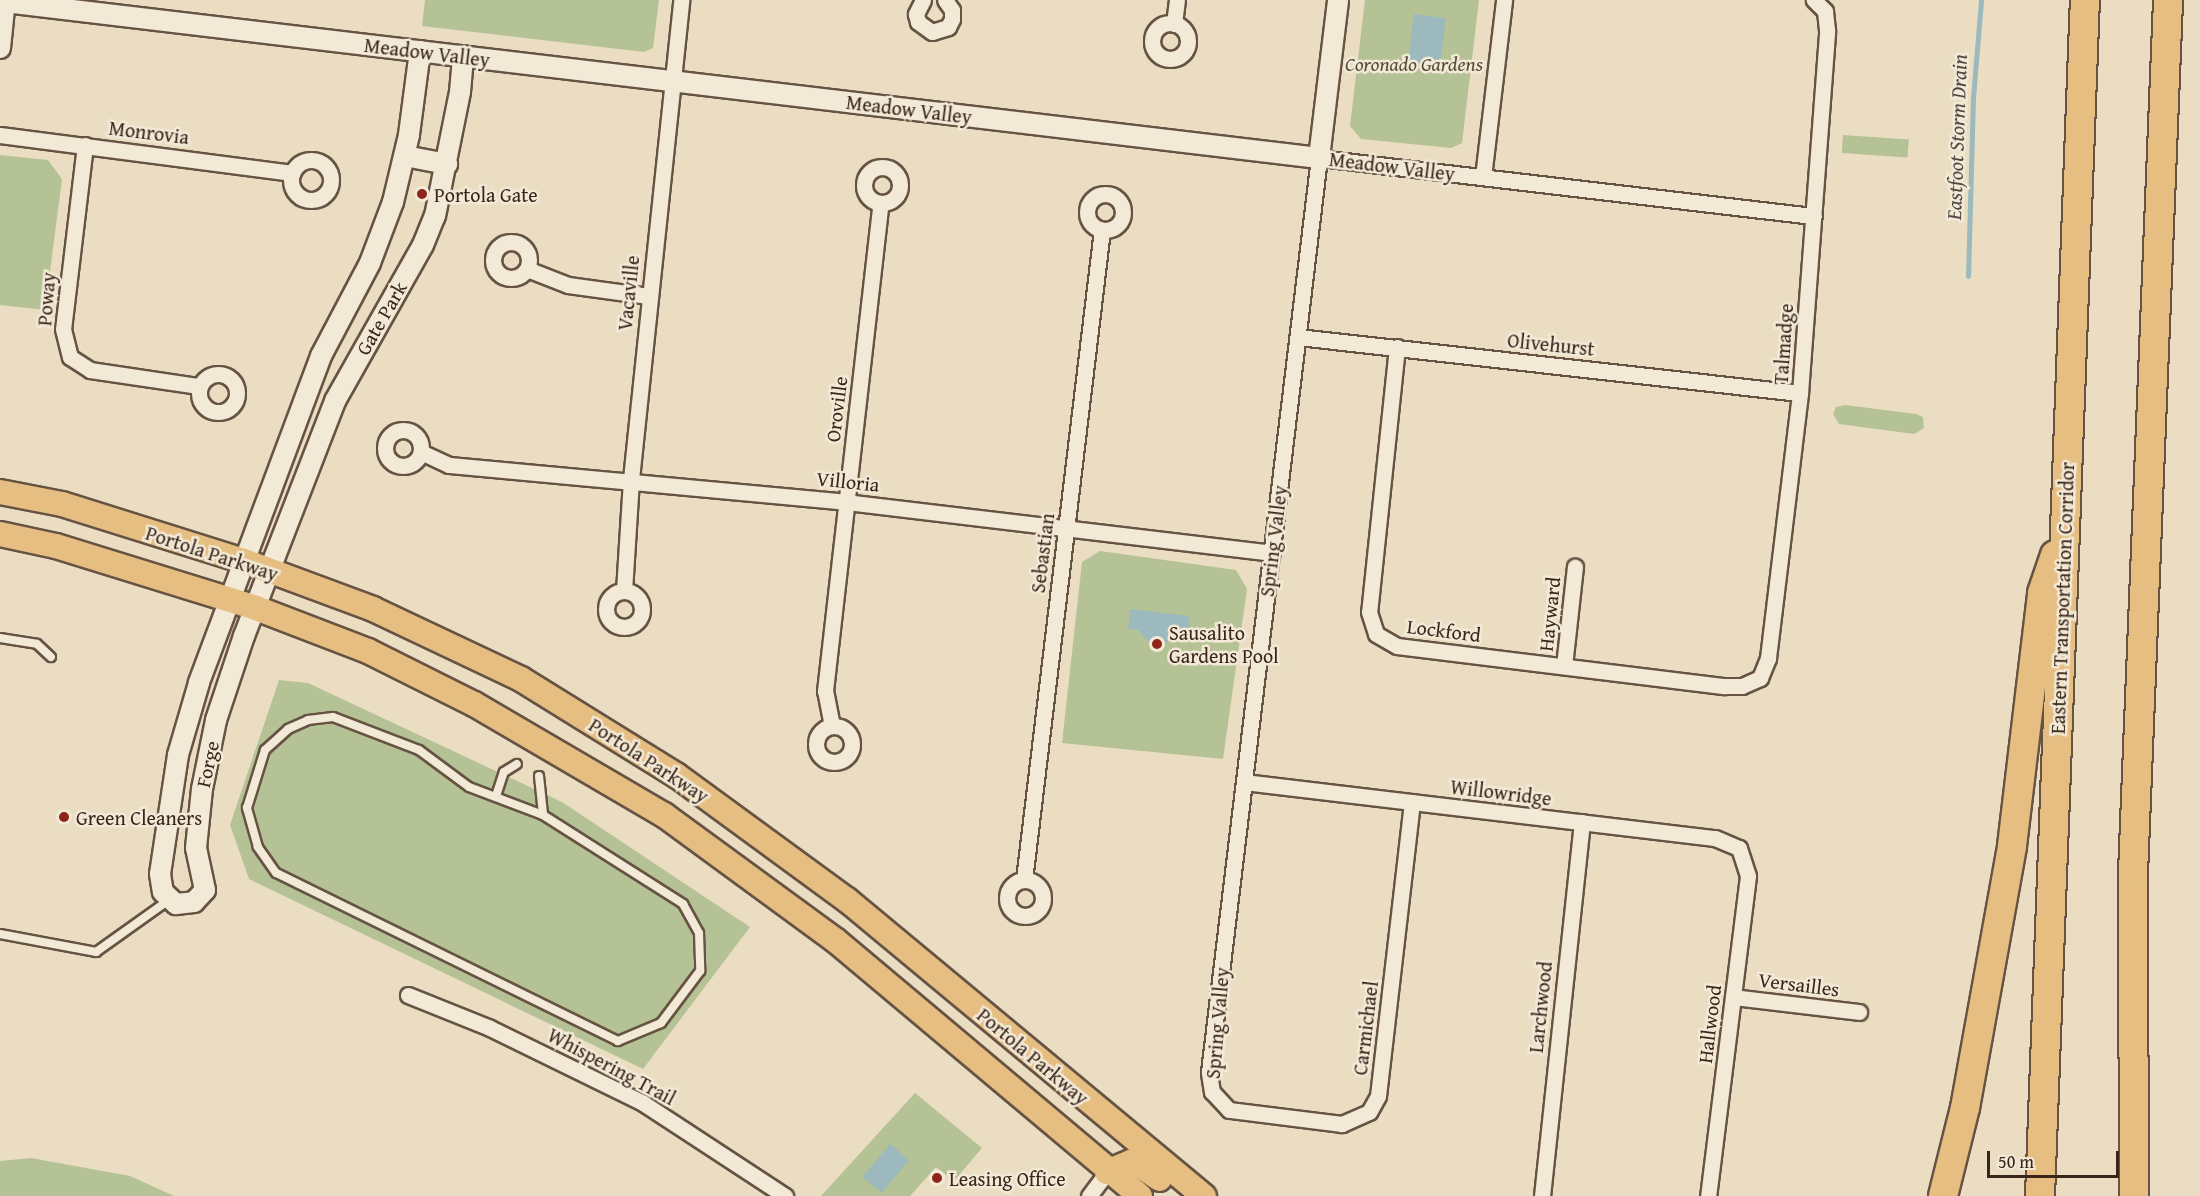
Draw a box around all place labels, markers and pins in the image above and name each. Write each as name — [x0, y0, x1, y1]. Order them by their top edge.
place label: Portola Gate — [434, 182, 538, 206]
marker: Portola Gate — [415, 187, 429, 201]
place label: Sausalito Gardens Pool — [1169, 620, 1279, 667]
marker: Sausalito Gardens Pool — [1150, 637, 1164, 651]
place label: Green Cleaners — [76, 805, 202, 829]
marker: Green Cleaners — [57, 810, 71, 824]
place label: Leasing Office — [949, 1166, 1066, 1190]
marker: Leasing Office — [930, 1171, 944, 1185]

